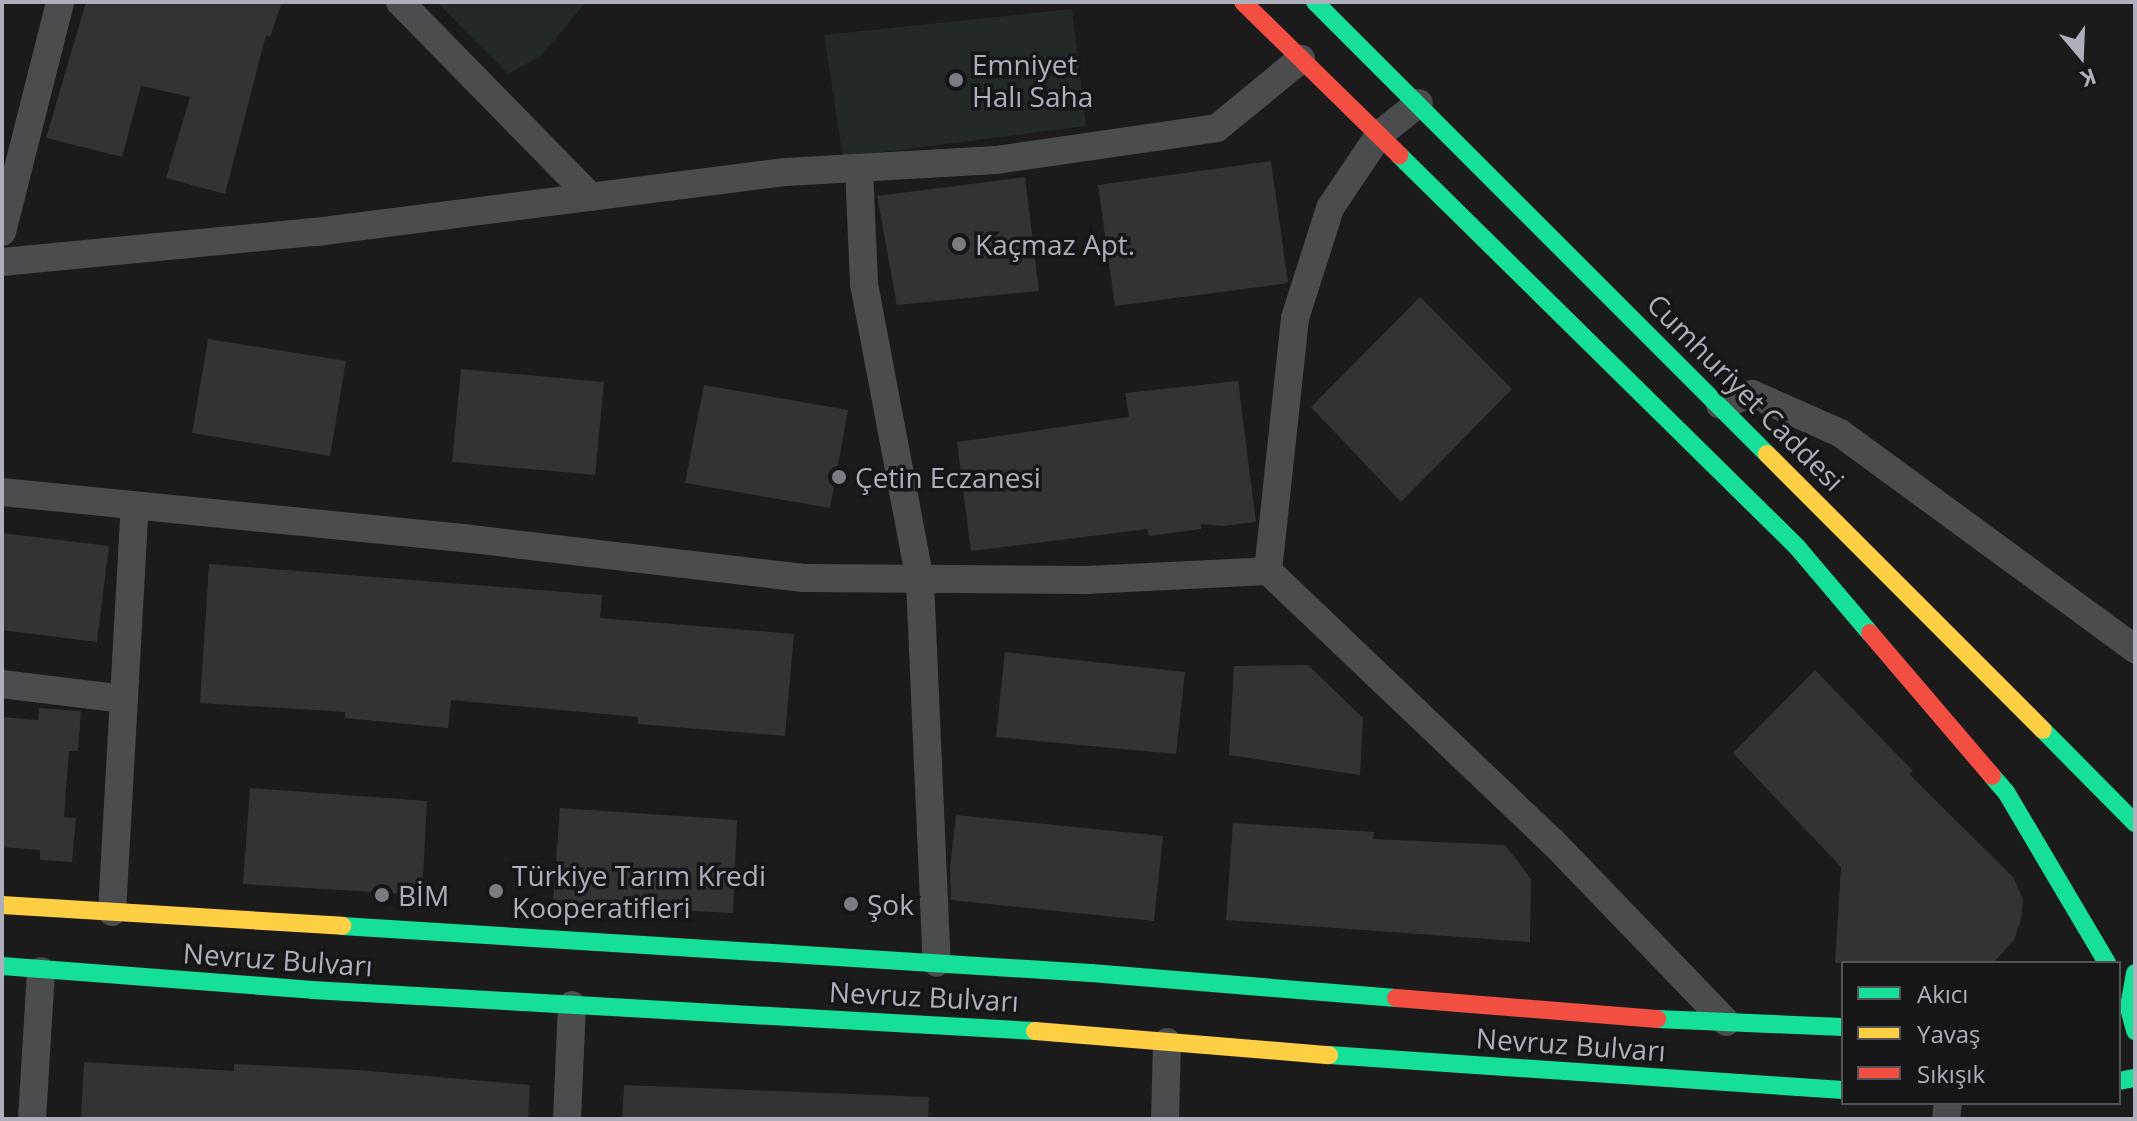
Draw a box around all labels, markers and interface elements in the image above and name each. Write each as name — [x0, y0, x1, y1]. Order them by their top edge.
north arrow — [2041, 16, 2121, 96]
place label: Emniyet Halı Saha — [972, 47, 1093, 113]
text: K — [2077, 62, 2101, 95]
marker: Emniyet Halı Saha — [947, 71, 965, 89]
place label: Kaçmaz Apt. — [975, 227, 1135, 261]
marker: Kaçmaz Apt. — [950, 235, 968, 253]
street label: Cumhuriyet Caddesi — [1641, 287, 1851, 497]
place label: Çetin Eczanesi — [855, 460, 1041, 494]
marker: Çetin Eczanesi — [830, 468, 848, 486]
place label: Türkiye Tarım Kredi Kooperatifleri — [512, 858, 766, 924]
place label: BİM — [398, 878, 449, 912]
marker: Türkiye Tarım Kredi Kooperatifleri — [487, 882, 505, 900]
marker: BİM — [373, 886, 391, 904]
place label: Şok — [867, 887, 914, 921]
marker: Şok — [842, 895, 860, 913]
street label: Nevruz Bulvarı — [182, 936, 374, 982]
legend — [1841, 961, 2121, 1105]
street label: Nevruz Bulvarı — [828, 974, 1020, 1018]
text: Akıcı — [1917, 977, 1968, 1010]
text: Yavaş — [1917, 1017, 1981, 1050]
street label: Nevruz Bulvarı — [1475, 1021, 1667, 1067]
text: Sıkışık — [1917, 1057, 1985, 1090]

